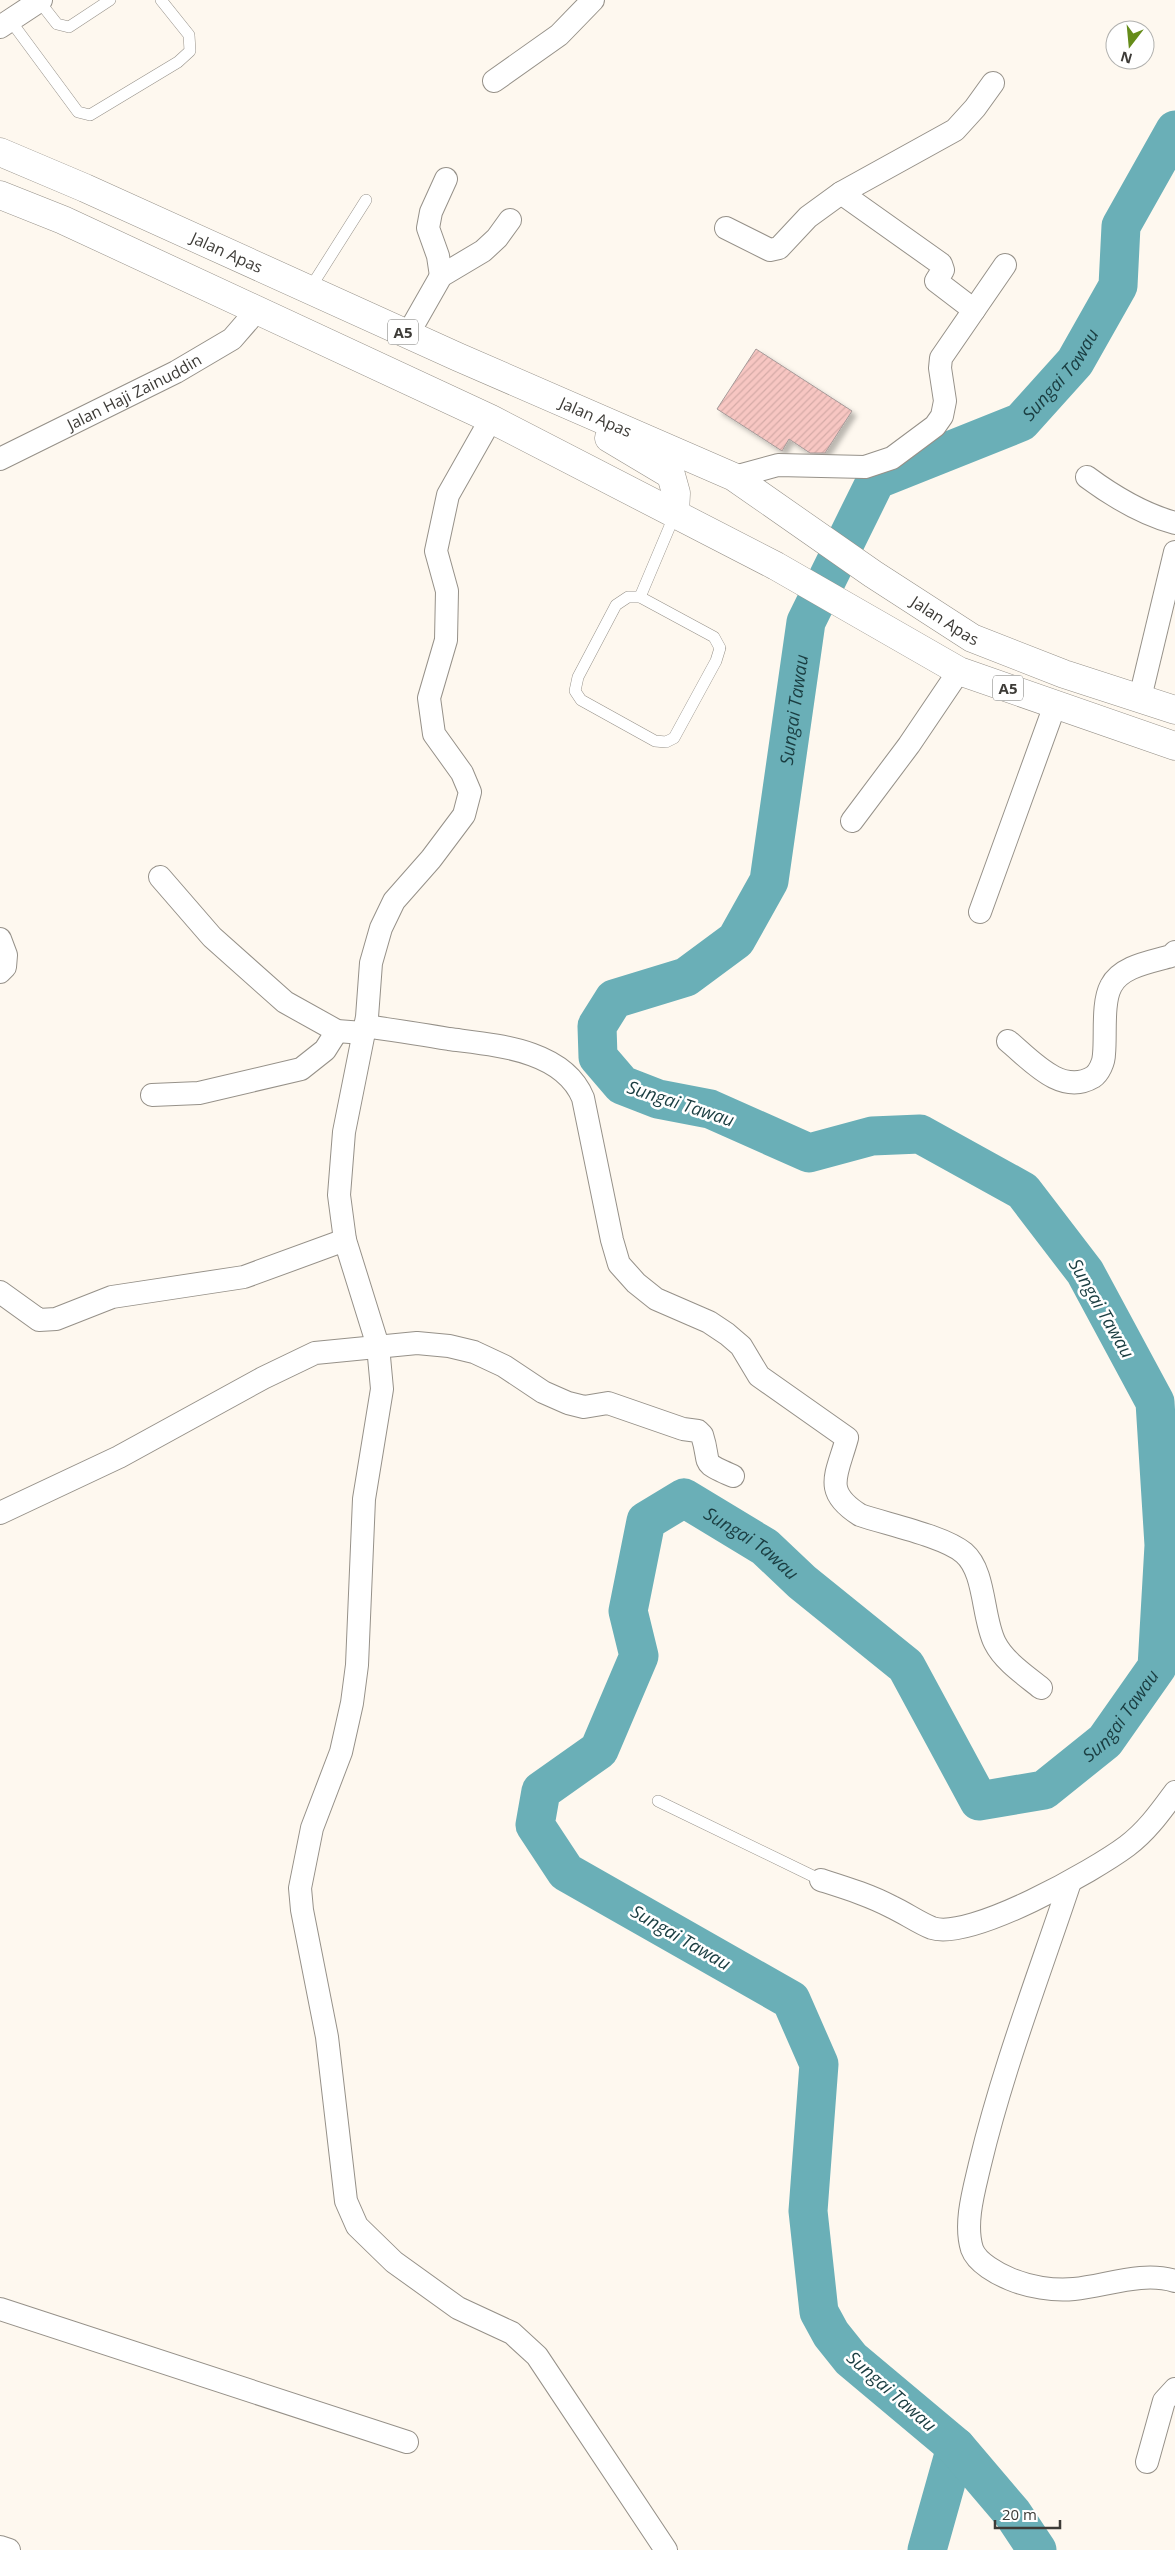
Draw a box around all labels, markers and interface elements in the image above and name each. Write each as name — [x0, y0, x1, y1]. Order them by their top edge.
north arrow — [1105, 20, 1155, 70]
text: N — [1118, 47, 1134, 69]
street label: Jalan Apas — [186, 226, 266, 278]
road number: A5 — [388, 320, 418, 344]
water label: Sungai Tawau — [1016, 324, 1104, 425]
street label: Jalan Haji Zainuddin — [61, 348, 206, 436]
street label: Jalan Apas — [554, 391, 635, 442]
street label: Jalan Apas — [905, 589, 982, 650]
water label: Sungai Tawau — [774, 653, 813, 766]
road number: A5 — [993, 676, 1023, 700]
water label: Sungai Tawau — [624, 1074, 738, 1132]
water label: Sungai Tawau — [1064, 1254, 1140, 1362]
water label: Sungai Tawau — [700, 1501, 804, 1585]
water label: Sungai Tawau — [1077, 1664, 1164, 1767]
water label: Sungai Tawau — [627, 1899, 735, 1975]
water label: Sungai Tawau — [842, 2345, 942, 2437]
scale bar — [995, 2498, 1060, 2530]
text: 20 m — [1002, 2504, 1037, 2524]

